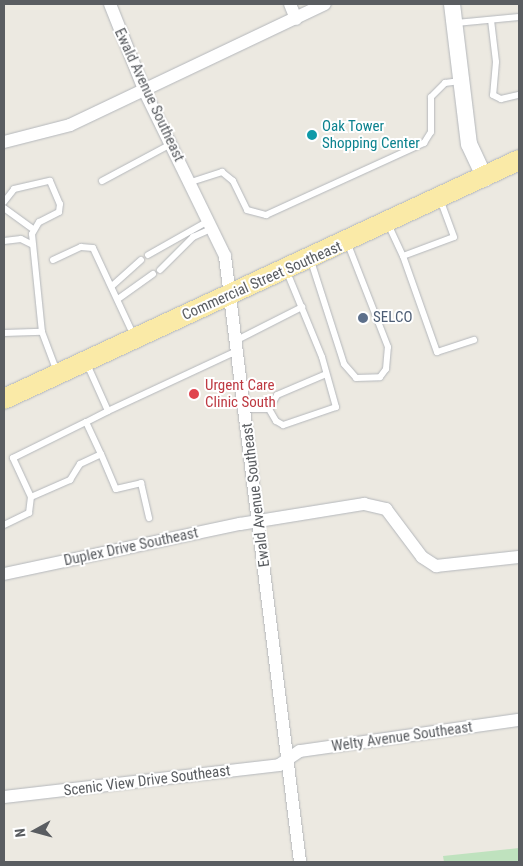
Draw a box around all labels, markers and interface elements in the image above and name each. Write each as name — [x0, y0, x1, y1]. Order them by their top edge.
street label: Ewald Avenue Southeast — [110, 26, 188, 164]
place label: Oak Tower Shopping Center — [322, 117, 420, 152]
marker: Oak Tower Shopping Center — [306, 129, 318, 141]
street label: Commercial Street Southeast — [179, 238, 345, 324]
place label: SELCO — [373, 309, 412, 327]
marker: SELCO — [357, 312, 369, 324]
place label: Urgent Care Clinic South — [205, 376, 276, 411]
marker: Urgent Care Clinic South — [187, 387, 201, 401]
street label: Ewald Avenue Southeast — [238, 422, 274, 568]
street label: Duplex Drive Southeast — [62, 524, 200, 570]
street label: Welty Avenue Southeast — [330, 718, 474, 756]
street label: Scenic View Drive Southeast — [63, 762, 231, 800]
north arrow — [10, 806, 60, 856]
text: N — [12, 828, 29, 838]

